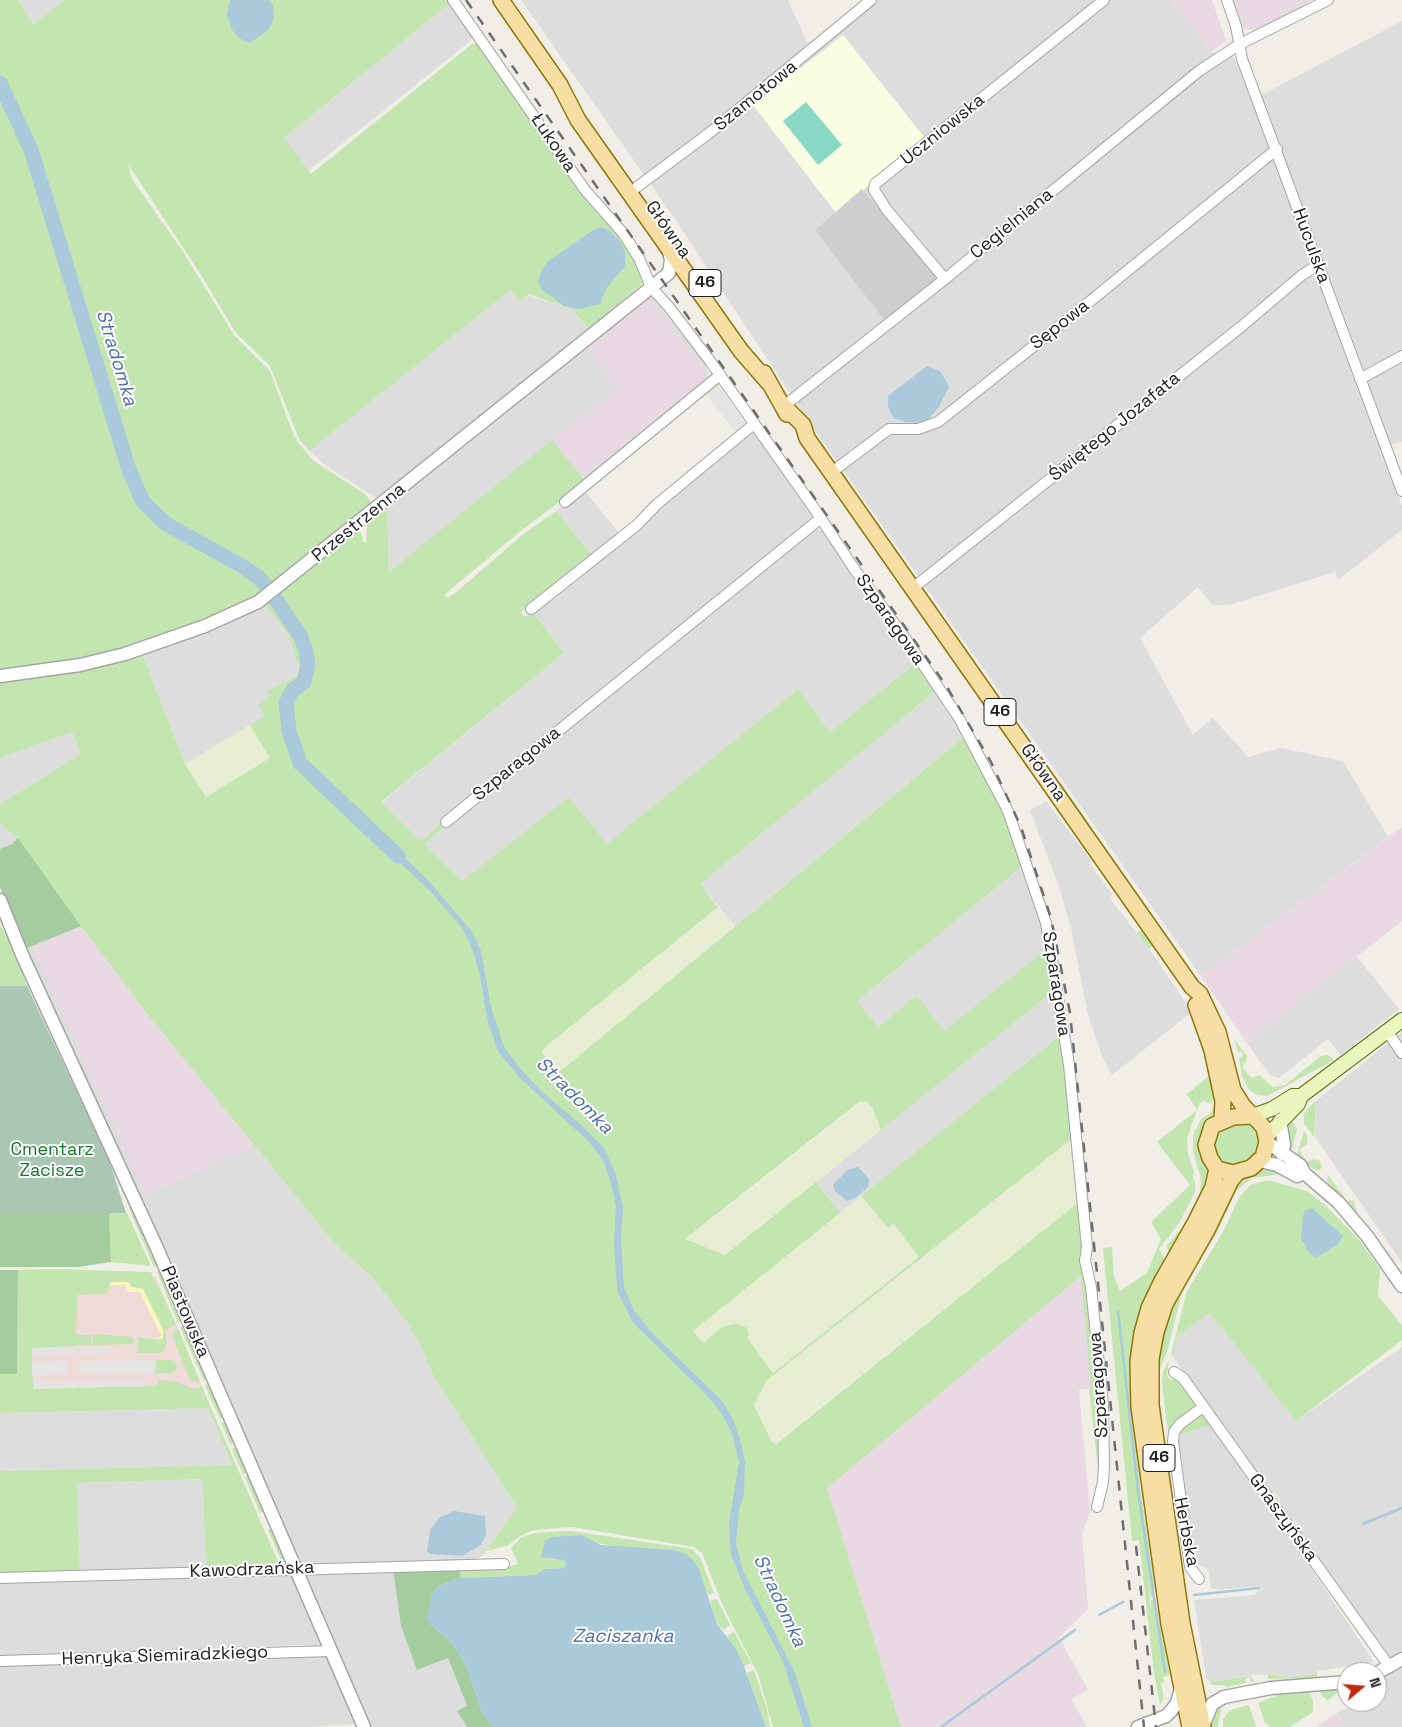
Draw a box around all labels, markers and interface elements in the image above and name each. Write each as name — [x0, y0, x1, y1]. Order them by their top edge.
street label: Szamotowa — [710, 56, 802, 136]
street label: Uczniowska — [897, 90, 989, 170]
street label: Łukowa — [525, 109, 581, 177]
street label: Cegielniana — [966, 184, 1058, 264]
street label: Główna — [640, 197, 696, 263]
street label: Huculska — [1287, 206, 1335, 286]
road number: 46 — [689, 270, 721, 296]
street label: Sępowa — [1026, 295, 1094, 355]
water label: Stradomka — [91, 307, 141, 409]
street label: Świętego Jozafata — [1045, 368, 1185, 486]
street label: Przestrzenna — [308, 479, 410, 567]
street label: Szparagowa — [851, 570, 929, 670]
road number: 46 — [984, 699, 1016, 726]
street label: Szparagowa — [469, 722, 565, 806]
street label: Główna — [1015, 740, 1071, 806]
street label: Szparagowa — [1037, 930, 1075, 1038]
water label: Stradomka — [531, 1053, 617, 1139]
park label: Cmentarz Zacisze — [10, 1139, 94, 1182]
street label: Piastowska — [156, 1263, 214, 1361]
street label: Szparagowa — [1085, 1331, 1113, 1439]
road number: 46 — [1143, 1445, 1175, 1472]
street label: Gnaszyńska — [1244, 1470, 1322, 1566]
street label: Herbska — [1169, 1496, 1203, 1568]
water label: Stradomka — [748, 1551, 810, 1651]
street label: Kawodrzańska — [189, 1557, 315, 1583]
water label: Zaciszanka — [572, 1626, 674, 1648]
street label: Henryka Siemiradzkiego — [61, 1642, 269, 1670]
north arrow — [1337, 1662, 1387, 1712]
text: N — [1365, 1675, 1385, 1690]

